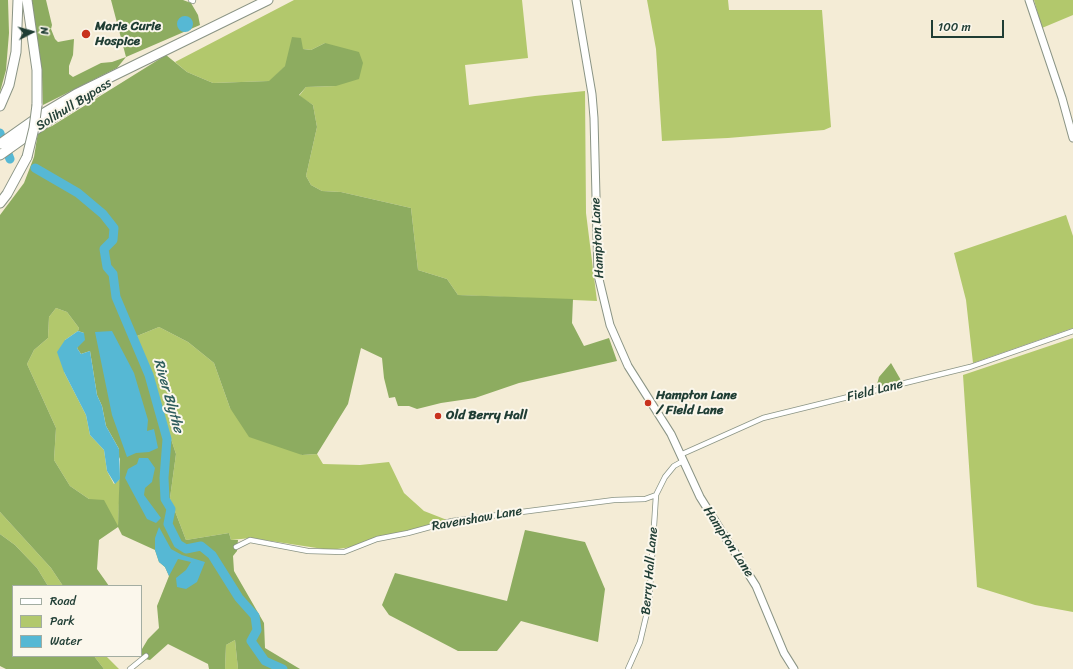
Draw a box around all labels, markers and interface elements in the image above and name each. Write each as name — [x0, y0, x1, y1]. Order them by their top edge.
north arrow — [12, 12, 52, 52]
scale bar — [933, 12, 1006, 38]
text: 100 m — [938, 16, 971, 38]
place label: Marie Curie Hospice — [95, 19, 161, 50]
text: N — [35, 26, 54, 35]
marker: Marie Curie Hospice — [80, 28, 92, 40]
street label: Solihull Bypass — [33, 76, 115, 134]
street label: Hampton Lane — [588, 197, 608, 279]
water label: River Blythe — [149, 357, 187, 435]
street label: Field Lane — [845, 376, 905, 406]
place label: Hampton Lane / Field Lane — [656, 388, 737, 419]
marker: Hampton Lane / Field Lane — [643, 398, 653, 408]
place label: Old Berry Hall — [446, 408, 527, 424]
marker: Old Berry Hall — [433, 411, 443, 421]
street label: Ravenshaw Lane — [431, 503, 523, 535]
street label: Hampton Lane — [699, 504, 757, 580]
street label: Berry Hall Lane — [638, 526, 662, 616]
legend — [12, 585, 142, 657]
text: Road — [50, 590, 76, 612]
text: Park — [50, 610, 75, 632]
text: Water — [50, 630, 82, 652]

